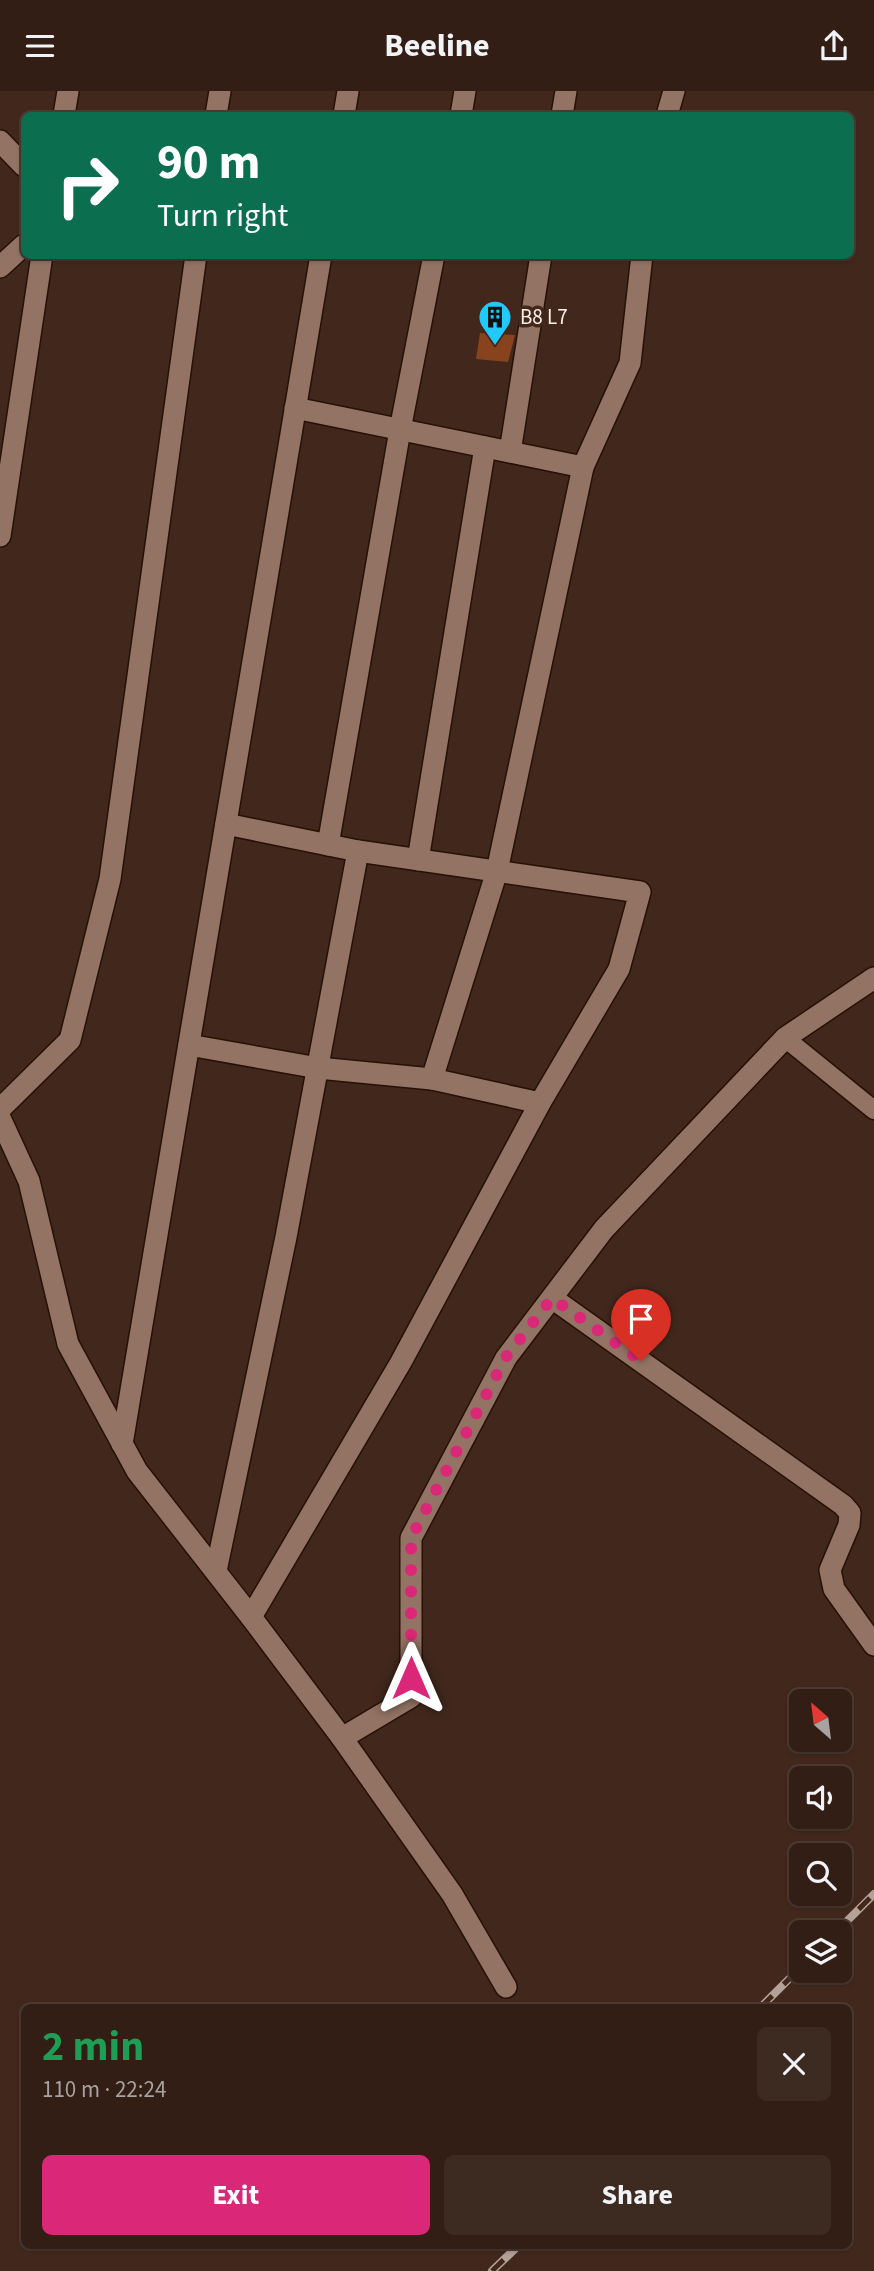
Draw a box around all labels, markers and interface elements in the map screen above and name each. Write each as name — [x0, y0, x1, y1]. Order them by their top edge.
text: Beeline — [384, 23, 490, 69]
icon: menu — [21, 27, 59, 65]
icon: share — [815, 27, 853, 65]
text: 90 m — [157, 128, 261, 198]
icon: right — [42, 140, 133, 231]
text: Turn right — [157, 193, 288, 239]
building icon: B8 L7 — [476, 298, 514, 347]
place label: B8 L7 — [520, 302, 568, 332]
pin — [611, 1289, 671, 1361]
icon: arrive — [622, 1300, 660, 1338]
position arrow — [374, 1641, 448, 1715]
north arrow — [789, 1689, 852, 1752]
map controls — [789, 1689, 852, 1983]
button: sound — [789, 1766, 852, 1829]
button: search — [789, 1843, 852, 1906]
button: layers — [789, 1920, 852, 1983]
text: 2 min — [42, 2017, 144, 2077]
button: close — [757, 2027, 831, 2101]
text: 110 m · 22:24 — [42, 2073, 166, 2106]
button: Exit — [42, 2155, 430, 2235]
button: Share — [444, 2155, 831, 2235]

